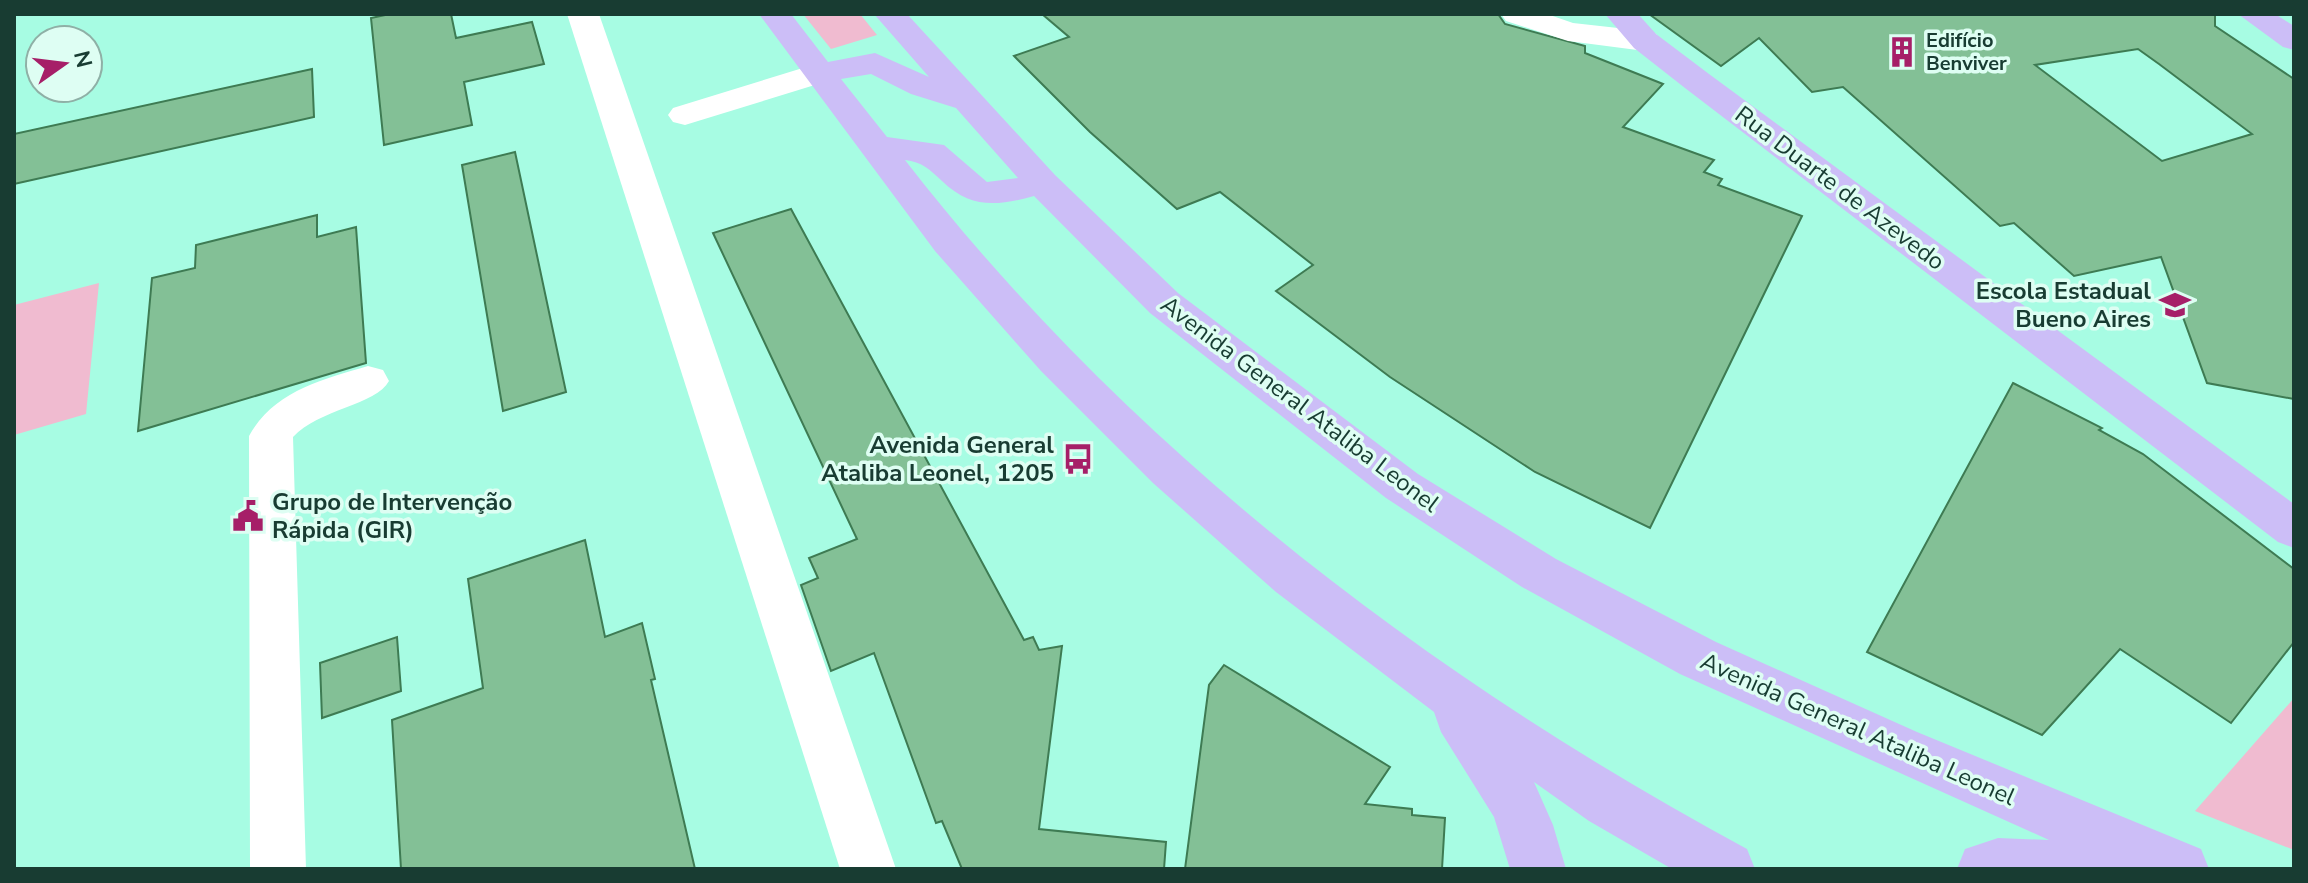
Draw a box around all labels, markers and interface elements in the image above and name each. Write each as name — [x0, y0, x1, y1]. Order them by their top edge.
north arrow — [24, 24, 104, 104]
place label: Edifício Benviver — [1926, 27, 2007, 77]
building icon: Edifício Benviver — [1885, 35, 1919, 69]
text: N — [66, 48, 99, 71]
street label: Rua Duarte de Azevedo — [1729, 98, 1951, 278]
place label: Escola Estadual Bueno Aires — [1976, 275, 2151, 335]
school or university icon: Escola Estadual Bueno Aires — [2158, 288, 2192, 322]
street label: Avenida General Ataliba Leonel — [1154, 289, 1446, 519]
place label: Avenida General Ataliba Leonel, 1205 — [821, 429, 1054, 489]
bus stop icon: Avenida General Ataliba Leonel, 1205 — [1061, 442, 1095, 476]
place label: Grupo de Intervenção Rápida (GIR) — [272, 486, 512, 546]
public building icon: Grupo de Intervenção Rápida (GIR) — [231, 499, 265, 533]
street label: Avenida General Ataliba Leonel — [1696, 645, 2020, 813]

